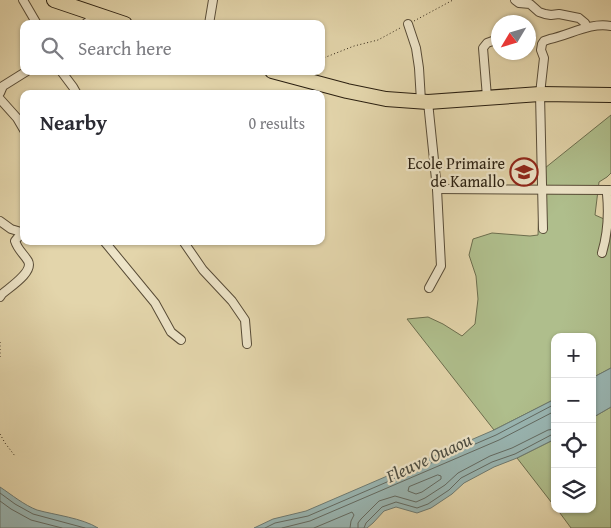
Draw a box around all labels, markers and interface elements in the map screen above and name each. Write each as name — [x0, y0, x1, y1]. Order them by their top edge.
north arrow — [491, 15, 536, 60]
search box — [20, 20, 325, 75]
icon: search — [38, 34, 66, 62]
text: Search here — [78, 34, 172, 62]
text: Nearby — [40, 107, 107, 138]
text: 0 results — [248, 111, 305, 135]
place label: Ecole Primaire de Kamallo — [407, 151, 505, 193]
school or university icon: Ecole Primaire de Kamallo — [509, 157, 539, 187]
map controls — [551, 333, 596, 513]
button: + — [551, 333, 596, 378]
button: − — [551, 378, 596, 423]
button: locate — [551, 423, 596, 468]
water label: Fleuve Ouaou — [380, 426, 476, 490]
button: layers — [551, 468, 596, 513]

